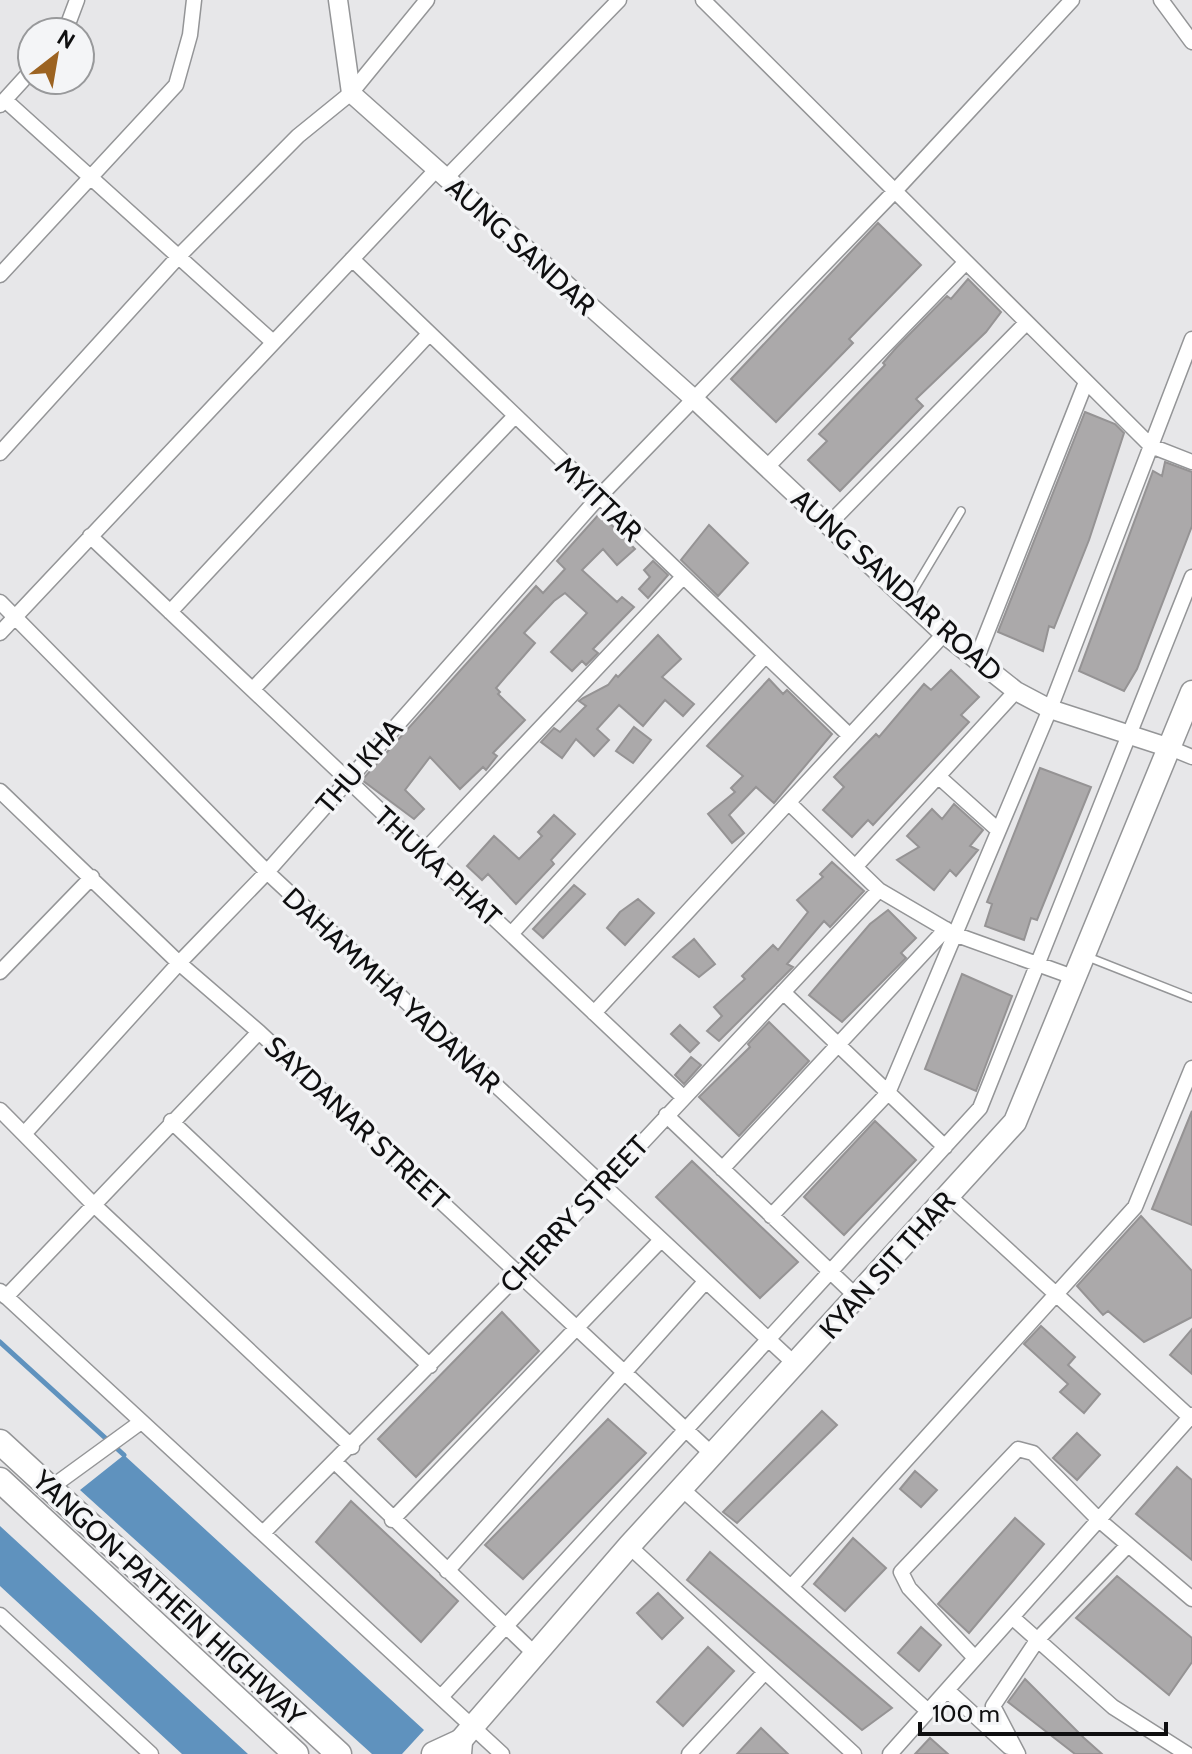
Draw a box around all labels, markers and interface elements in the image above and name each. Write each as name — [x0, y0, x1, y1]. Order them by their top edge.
north arrow — [16, 16, 96, 96]
text: N — [52, 24, 80, 55]
street label: AUNG SANDAR — [439, 170, 603, 322]
street label: MYITTAR — [548, 449, 650, 549]
street label: AUNG SANDAR ROAD — [785, 482, 1009, 688]
street label: THU KHA — [309, 711, 410, 820]
street label: THUKA PHAT — [368, 799, 508, 933]
street label: DAHAMMHA YADANAR — [276, 880, 508, 1100]
street label: SAYDANAR STREET — [258, 1029, 456, 1217]
street label: CHERRY STREET — [493, 1128, 655, 1300]
street label: KYAN SIT THAR — [812, 1184, 962, 1346]
street label: YANGON-PATHEIN HIGHWAY — [25, 1462, 313, 1734]
scale bar — [920, 1686, 1166, 1736]
text: 100 m — [932, 1699, 1000, 1728]

